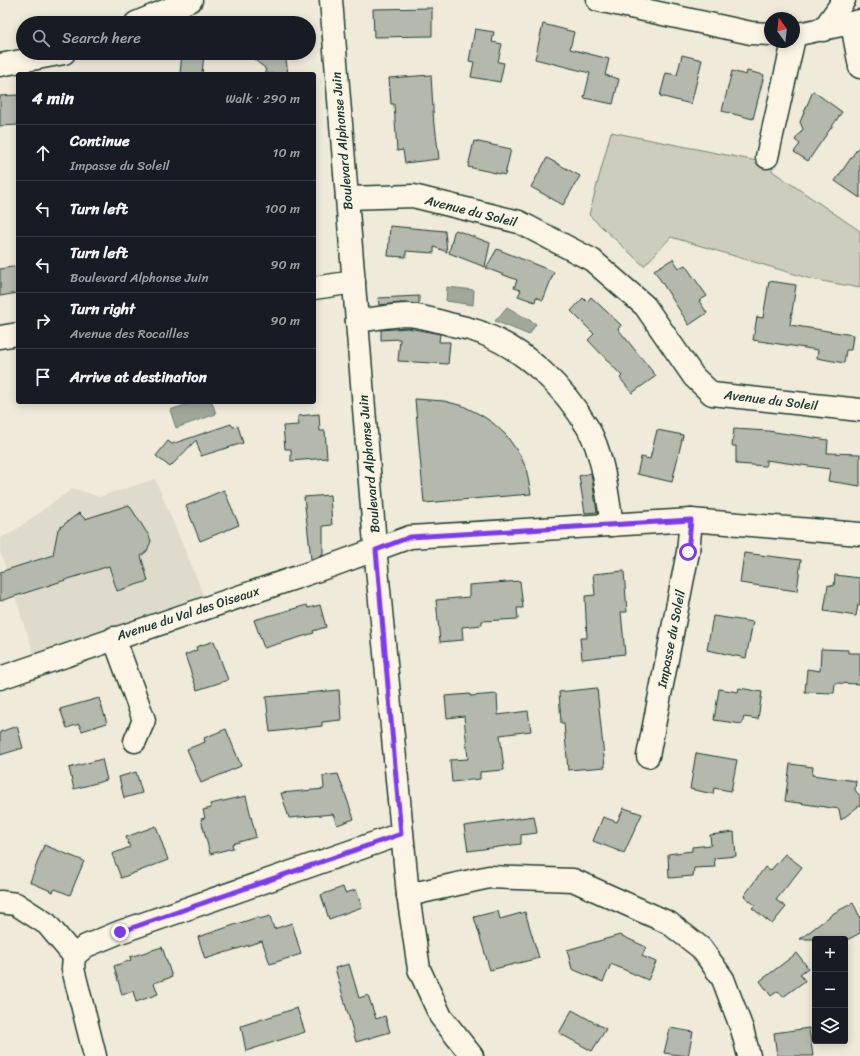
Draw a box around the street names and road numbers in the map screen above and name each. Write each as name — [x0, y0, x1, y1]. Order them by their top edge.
street label: Boulevard Alphonse Juin — [325, 71, 359, 211]
street label: Avenue du Soleil — [422, 188, 520, 234]
street label: Avenue du Soleil — [722, 383, 819, 417]
street label: Boulevard Alphonse Juin — [352, 394, 386, 534]
street label: Avenue du Val des Oiseaux — [113, 579, 263, 647]
street label: Impasse du Soleil — [650, 588, 692, 691]

